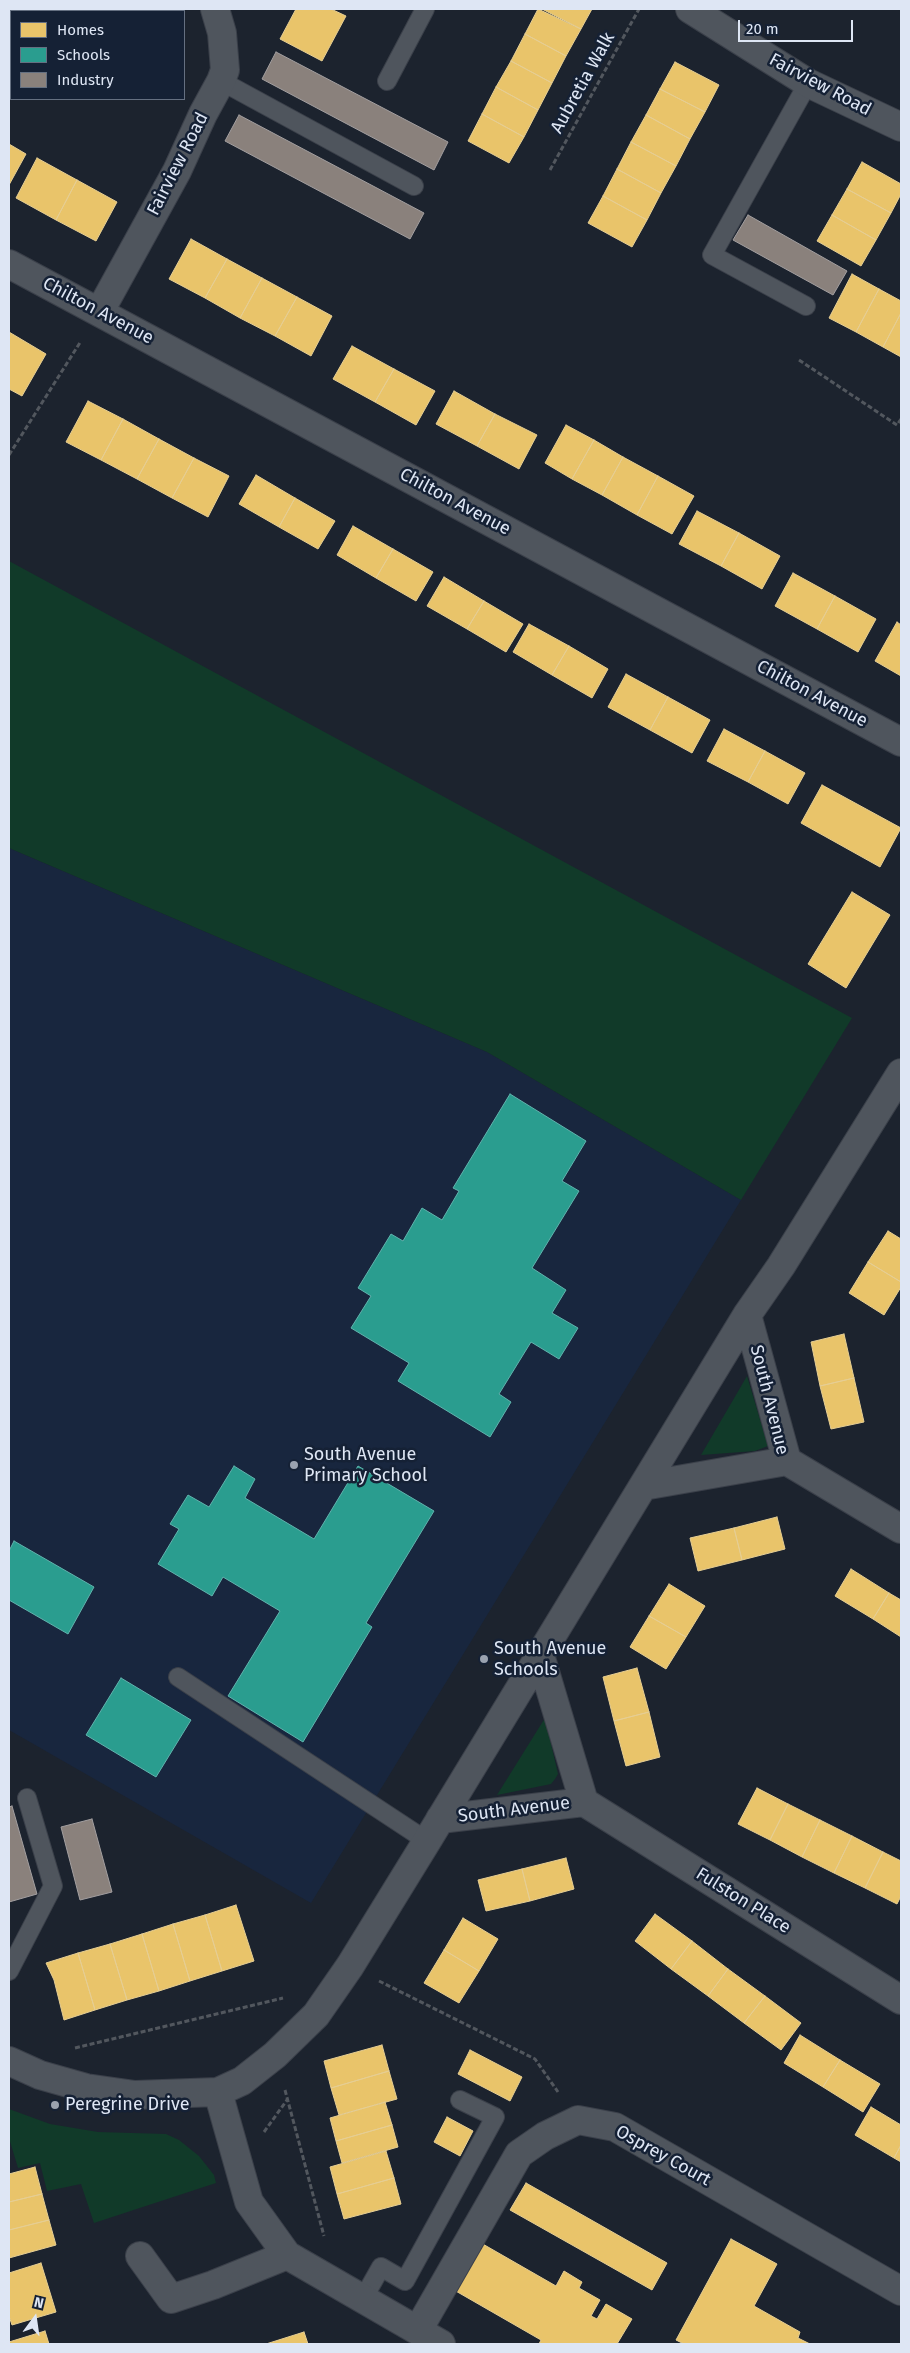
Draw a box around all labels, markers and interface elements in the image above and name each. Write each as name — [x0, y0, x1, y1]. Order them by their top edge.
legend — [10, 10, 185, 100]
scale bar — [740, 10, 855, 42]
text: 20 m — [746, 20, 779, 38]
text: Homes — [57, 21, 104, 39]
street label: Aubretia Walk — [546, 29, 620, 137]
text: Schools — [57, 46, 110, 64]
street label: Fairview Road — [765, 49, 875, 121]
text: Industry — [57, 71, 114, 89]
street label: Fairview Road — [143, 109, 213, 219]
street label: Chilton Avenue — [39, 273, 157, 349]
street label: Chilton Avenue — [396, 464, 514, 540]
street label: Chilton Avenue — [753, 656, 871, 732]
street label: South Avenue — [745, 1343, 793, 1457]
place label: South Avenue Primary School — [304, 1444, 427, 1486]
marker: South Avenue Primary School — [288, 1459, 300, 1471]
place label: South Avenue Schools — [494, 1638, 606, 1680]
marker: South Avenue Schools — [478, 1653, 490, 1665]
street label: South Avenue — [457, 1792, 571, 1828]
street label: Fulston Place — [692, 1863, 794, 1939]
place label: Peregrine Drive — [65, 2094, 190, 2116]
marker: Peregrine Drive — [49, 2099, 61, 2111]
street label: Osprey Court — [612, 2121, 714, 2191]
north arrow — [10, 2293, 60, 2343]
text: N — [32, 2294, 45, 2312]

